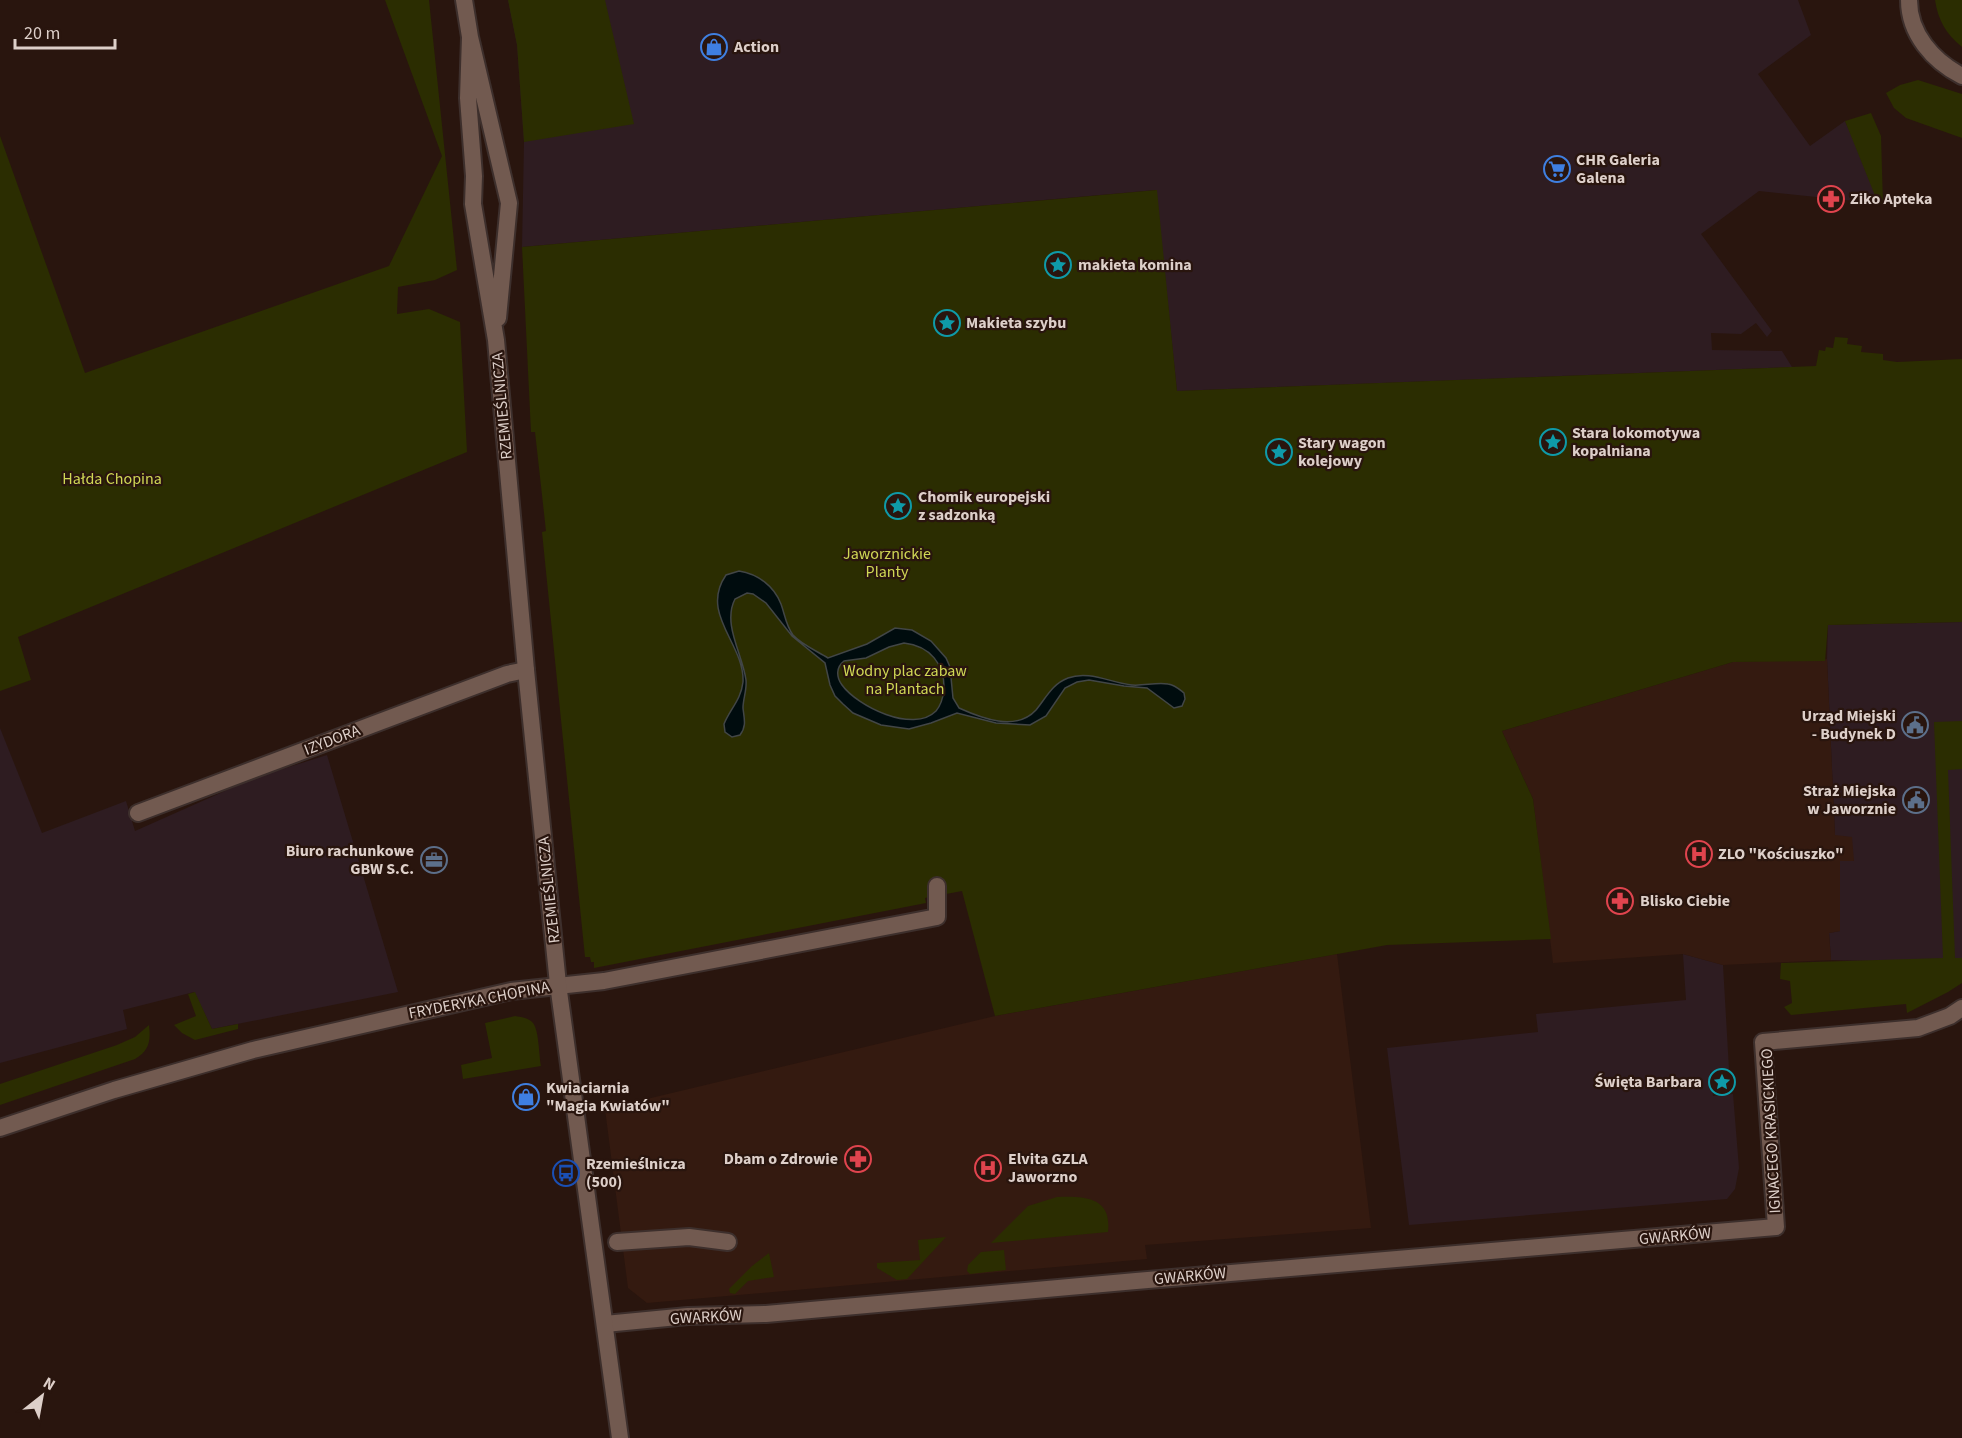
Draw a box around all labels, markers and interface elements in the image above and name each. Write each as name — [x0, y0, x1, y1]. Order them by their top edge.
scale bar — [15, 12, 116, 50]
text: 20 m — [24, 21, 60, 46]
shop icon: Action — [699, 32, 729, 62]
place label: Action — [733, 36, 779, 58]
place label: CHR Galeria Galena — [1576, 149, 1660, 189]
supermarket icon: CHR Galeria Galena — [1542, 154, 1572, 184]
pharmacy icon: Ziko Apteka — [1816, 184, 1846, 214]
place label: Ziko Apteka — [1850, 188, 1933, 210]
place icon: makieta komina — [1043, 250, 1073, 280]
place label: makieta komina — [1078, 254, 1192, 276]
place icon: Makieta szybu — [932, 308, 962, 338]
place label: Makieta szybu — [966, 312, 1066, 334]
street label: RZEMIEŚLNICZA — [486, 351, 518, 460]
place label: Stara lokomotywa kopalniana — [1572, 422, 1700, 462]
place icon: Stara lokomotywa kopalniana — [1538, 427, 1568, 457]
place label: Stary wagon kolejowy — [1298, 432, 1386, 472]
place icon: Stary wagon kolejowy — [1264, 437, 1294, 467]
park label: Hałda Chopina — [62, 468, 162, 490]
place label: Chomik europejski z sadzonką — [918, 486, 1050, 526]
place icon: Chomik europejski z sadzonką — [883, 491, 913, 521]
park label: Jaworznickie Planty — [843, 543, 931, 583]
park label: Wodny plac zabaw na Plantach — [843, 660, 967, 700]
place label: Urząd Miejski - Budynek D — [1802, 705, 1896, 745]
public building icon: Urząd Miejski - Budynek D — [1900, 710, 1930, 740]
street label: IZYDORA — [301, 719, 364, 761]
place label: Straż Miejska w Jaworznie — [1803, 780, 1896, 820]
public building icon: Straż Miejska w Jaworznie — [1901, 785, 1931, 815]
street label: RZEMIEŚLNICZA — [532, 835, 566, 945]
hospital icon: ZLO "Kościuszko" — [1684, 839, 1714, 869]
place label: Biuro rachunkowe GBW S.C. — [286, 840, 414, 880]
place label: ZLO "Kościuszko" — [1718, 843, 1844, 865]
office icon: Biuro rachunkowe GBW S.C. — [419, 845, 449, 875]
pharmacy icon: Blisko Ciebie — [1605, 886, 1635, 916]
place label: Blisko Ciebie — [1640, 890, 1730, 912]
street label: FRYDERYKA CHOPINA — [407, 975, 552, 1024]
street label: IGNACEGO KRASICKIEGO — [1756, 1048, 1786, 1214]
place icon: Święta Barbara — [1707, 1067, 1737, 1097]
place label: Święta Barbara — [1594, 1071, 1702, 1093]
place label: Kwiaciarnia "Magia Kwiatów" — [546, 1077, 670, 1117]
shop icon: Kwiaciarnia "Magia Kwiatów" — [511, 1082, 541, 1112]
pharmacy icon: Dbam o Zdrowie — [843, 1144, 873, 1174]
place label: Dbam o Zdrowie — [724, 1148, 838, 1170]
place label: Elvita GZLA Jaworzno — [1008, 1148, 1089, 1188]
place label: Rzemieślnicza (500) — [586, 1153, 686, 1193]
hospital icon: Elvita GZLA Jaworzno — [973, 1153, 1003, 1183]
bus stop icon: Rzemieślnicza (500) — [551, 1158, 581, 1188]
street label: GWARKÓW — [1638, 1222, 1712, 1250]
street label: GWARKÓW — [1153, 1262, 1227, 1290]
street label: GWARKÓW — [669, 1304, 743, 1330]
north arrow — [12, 1366, 72, 1426]
text: N — [39, 1372, 59, 1396]

